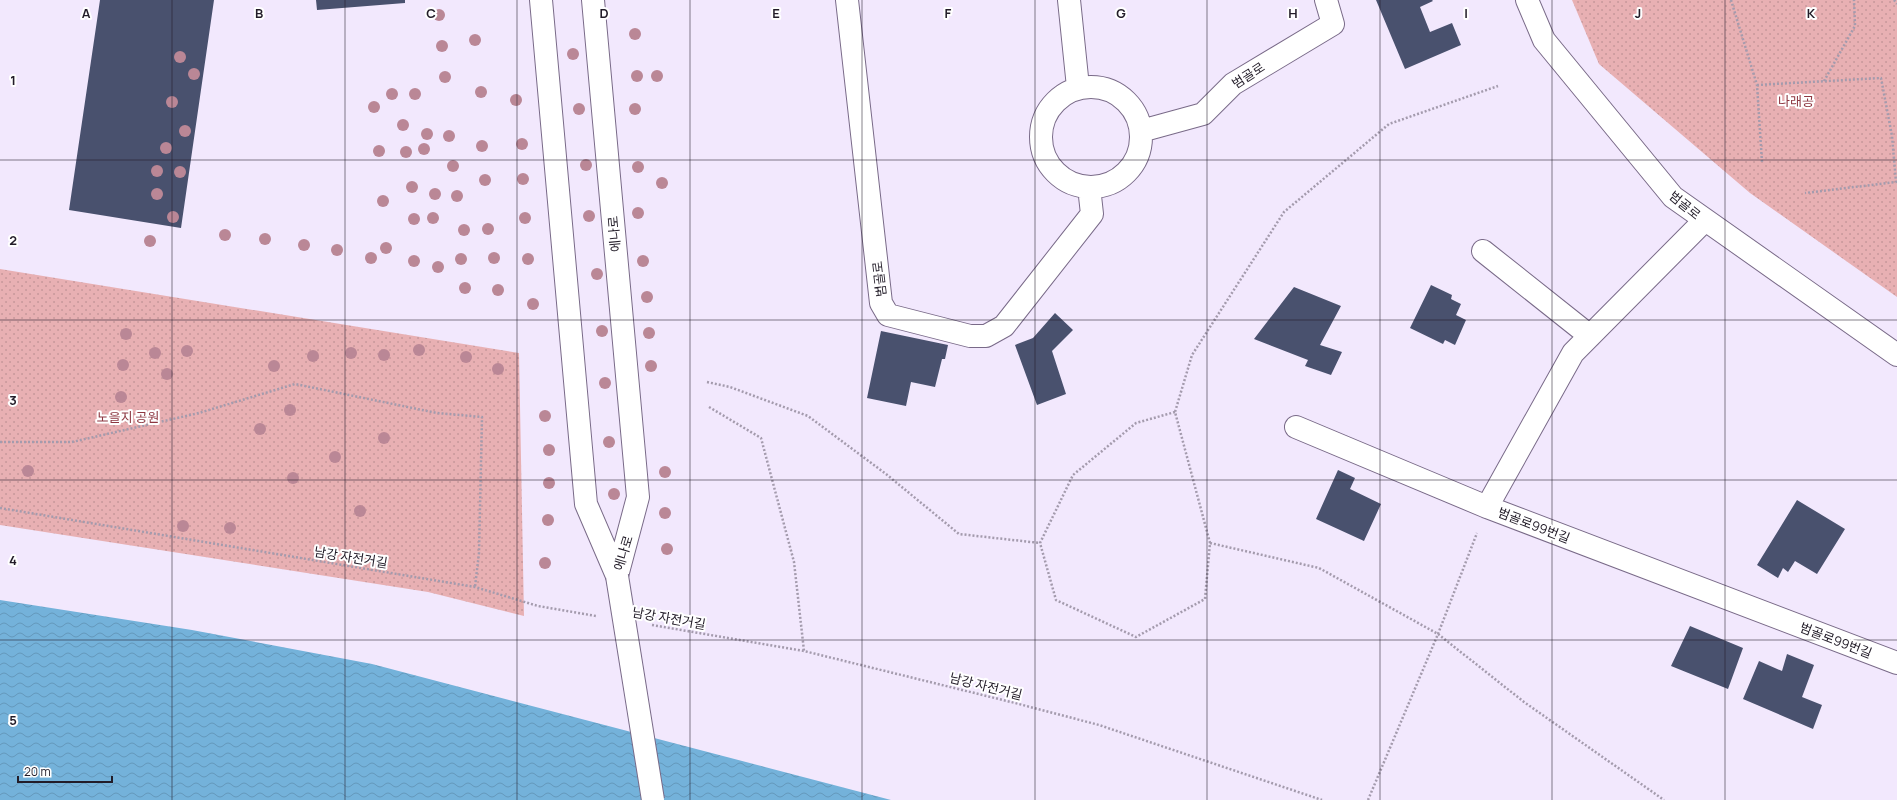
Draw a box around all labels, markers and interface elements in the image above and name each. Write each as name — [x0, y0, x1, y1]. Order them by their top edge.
text: A — [82, 4, 91, 22]
text: B — [255, 4, 263, 22]
text: C — [426, 4, 436, 22]
text: D — [599, 4, 609, 22]
text: E — [772, 4, 780, 22]
text: F — [945, 4, 952, 22]
text: G — [1116, 4, 1126, 22]
text: H — [1288, 4, 1298, 22]
text: I — [1464, 4, 1468, 22]
text: J — [1635, 4, 1641, 22]
text: K — [1807, 4, 1816, 22]
street label: 범골로 — [1228, 58, 1268, 92]
text: 1 — [10, 71, 16, 89]
park label: 나래공 — [1778, 92, 1814, 110]
street label: 범골로 — [1665, 187, 1705, 223]
street label: 에나로 — [603, 215, 625, 253]
text: 2 — [9, 231, 17, 249]
street label: 범골로 — [868, 260, 890, 298]
text: 3 — [9, 391, 17, 409]
park label: 노을지 공원 — [97, 408, 159, 426]
street label: 범골로99번길 — [1495, 503, 1573, 547]
street label: 에나로 — [609, 533, 637, 573]
street label: 남강 자전거길 — [313, 542, 389, 572]
text: 4 — [9, 551, 17, 569]
street label: 남강 자전거길 — [631, 603, 707, 633]
street label: 범골로99번길 — [1797, 618, 1875, 662]
street label: 남강 자전거길 — [948, 668, 1024, 704]
text: 5 — [9, 711, 17, 729]
scale bar — [18, 758, 112, 784]
text: 20 m — [24, 763, 51, 780]

